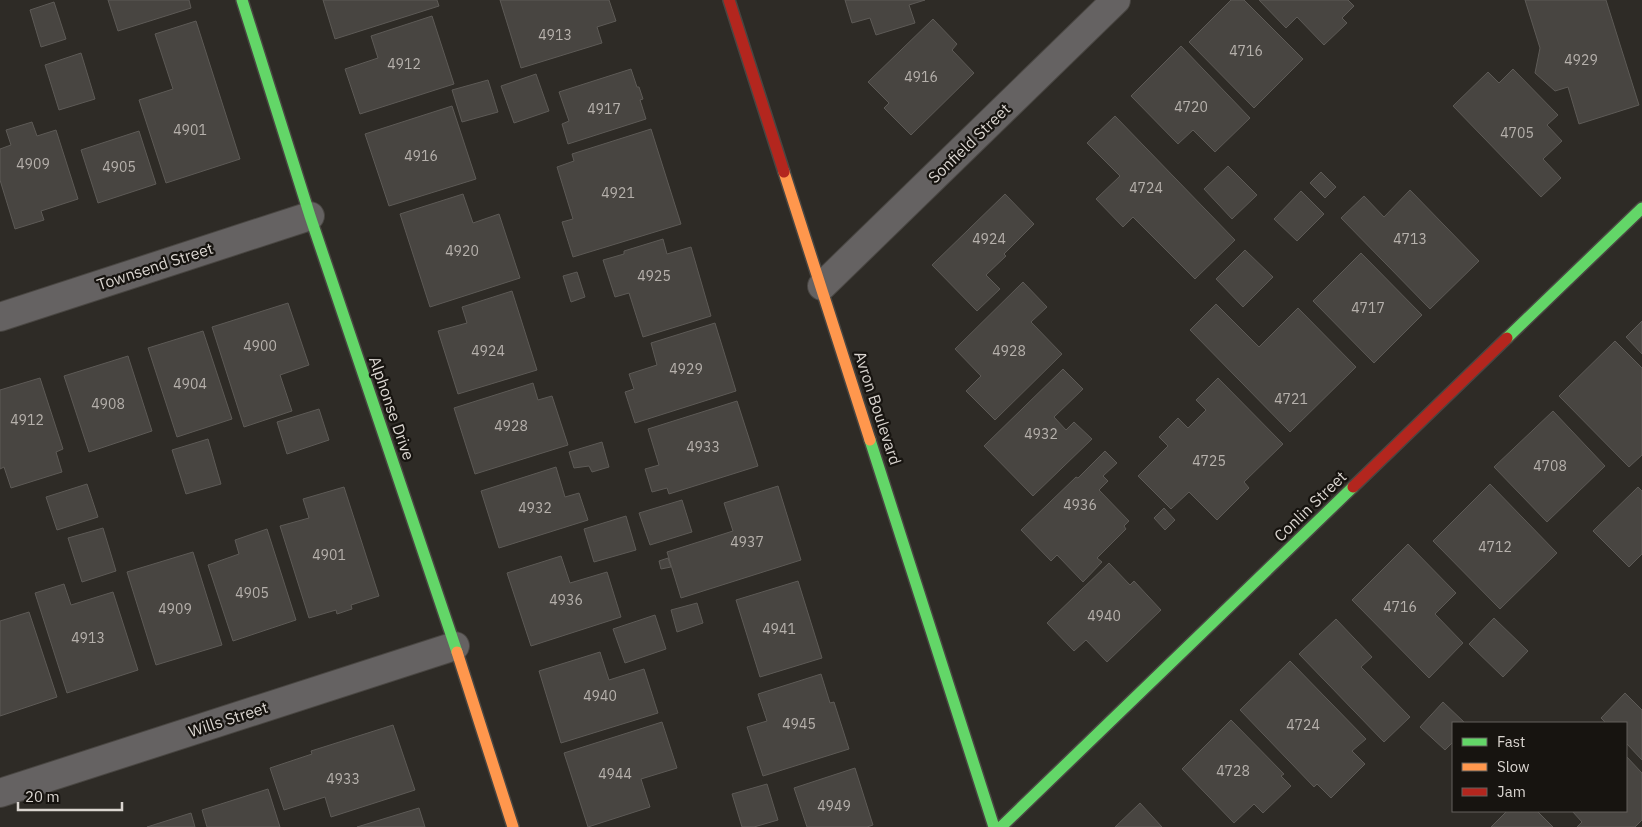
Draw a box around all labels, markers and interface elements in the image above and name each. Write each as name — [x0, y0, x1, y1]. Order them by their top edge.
house number: 4913 — [538, 26, 572, 44]
house number: 4716 — [1229, 42, 1263, 60]
house number: 4929 — [1564, 51, 1598, 69]
house number: 4912 — [387, 55, 421, 73]
house number: 4916 — [904, 68, 938, 86]
house number: 4720 — [1174, 98, 1208, 116]
street label: Sonfield Street — [924, 99, 1014, 187]
house number: 4917 — [587, 100, 621, 118]
house number: 4901 — [173, 121, 207, 139]
house number: 4705 — [1500, 124, 1534, 142]
house number: 4916 — [404, 147, 438, 165]
house number: 4909 — [16, 155, 50, 173]
house number: 4905 — [102, 158, 136, 176]
house number: 4724 — [1129, 179, 1163, 197]
house number: 4921 — [601, 184, 635, 202]
house number: 4924 — [972, 230, 1006, 248]
house number: 4713 — [1393, 230, 1427, 248]
street label: Townsend Street — [94, 238, 216, 294]
house number: 4920 — [445, 242, 479, 260]
house number: 4925 — [637, 267, 671, 285]
house number: 4717 — [1351, 299, 1385, 317]
house number: 4900 — [243, 337, 277, 355]
house number: 4924 — [471, 342, 505, 360]
house number: 4928 — [992, 342, 1026, 360]
street label: Avron Boulevard — [850, 349, 906, 467]
street label: Alphonse Drive — [365, 353, 419, 463]
house number: 4929 — [669, 360, 703, 378]
house number: 4904 — [173, 375, 207, 393]
house number: 4721 — [1274, 390, 1308, 408]
house number: 4908 — [91, 395, 125, 413]
house number: 4912 — [10, 411, 44, 429]
house number: 4928 — [494, 417, 528, 435]
house number: 4932 — [1024, 425, 1058, 443]
house number: 4933 — [686, 438, 720, 456]
house number: 4725 — [1192, 452, 1226, 470]
house number: 4708 — [1533, 457, 1567, 475]
street label: Conlin Street — [1270, 466, 1350, 546]
house number: 4936 — [1063, 496, 1097, 514]
house number: 4932 — [518, 499, 552, 517]
house number: 4937 — [730, 533, 764, 551]
house number: 4712 — [1478, 538, 1512, 556]
house number: 4901 — [312, 546, 346, 564]
house number: 4905 — [235, 584, 269, 602]
house number: 4936 — [549, 591, 583, 609]
house number: 4716 — [1383, 598, 1417, 616]
house number: 4909 — [158, 600, 192, 618]
house number: 4940 — [1087, 607, 1121, 625]
house number: 4941 — [762, 620, 796, 638]
house number: 4913 — [71, 629, 105, 647]
house number: 4940 — [583, 687, 617, 705]
street label: Wills Street — [186, 697, 270, 741]
house number: 4945 — [782, 715, 816, 733]
house number: 4724 — [1286, 716, 1320, 734]
legend — [1452, 722, 1627, 812]
text: Fast — [1497, 732, 1525, 751]
text: Slow — [1497, 757, 1530, 776]
house number: 4728 — [1216, 762, 1250, 780]
house number: 4944 — [598, 765, 632, 783]
house number: 4933 — [326, 770, 360, 788]
scale bar — [18, 780, 121, 812]
text: Jam — [1497, 782, 1526, 801]
text: 20 m — [25, 787, 60, 806]
house number: 4949 — [817, 797, 851, 815]

